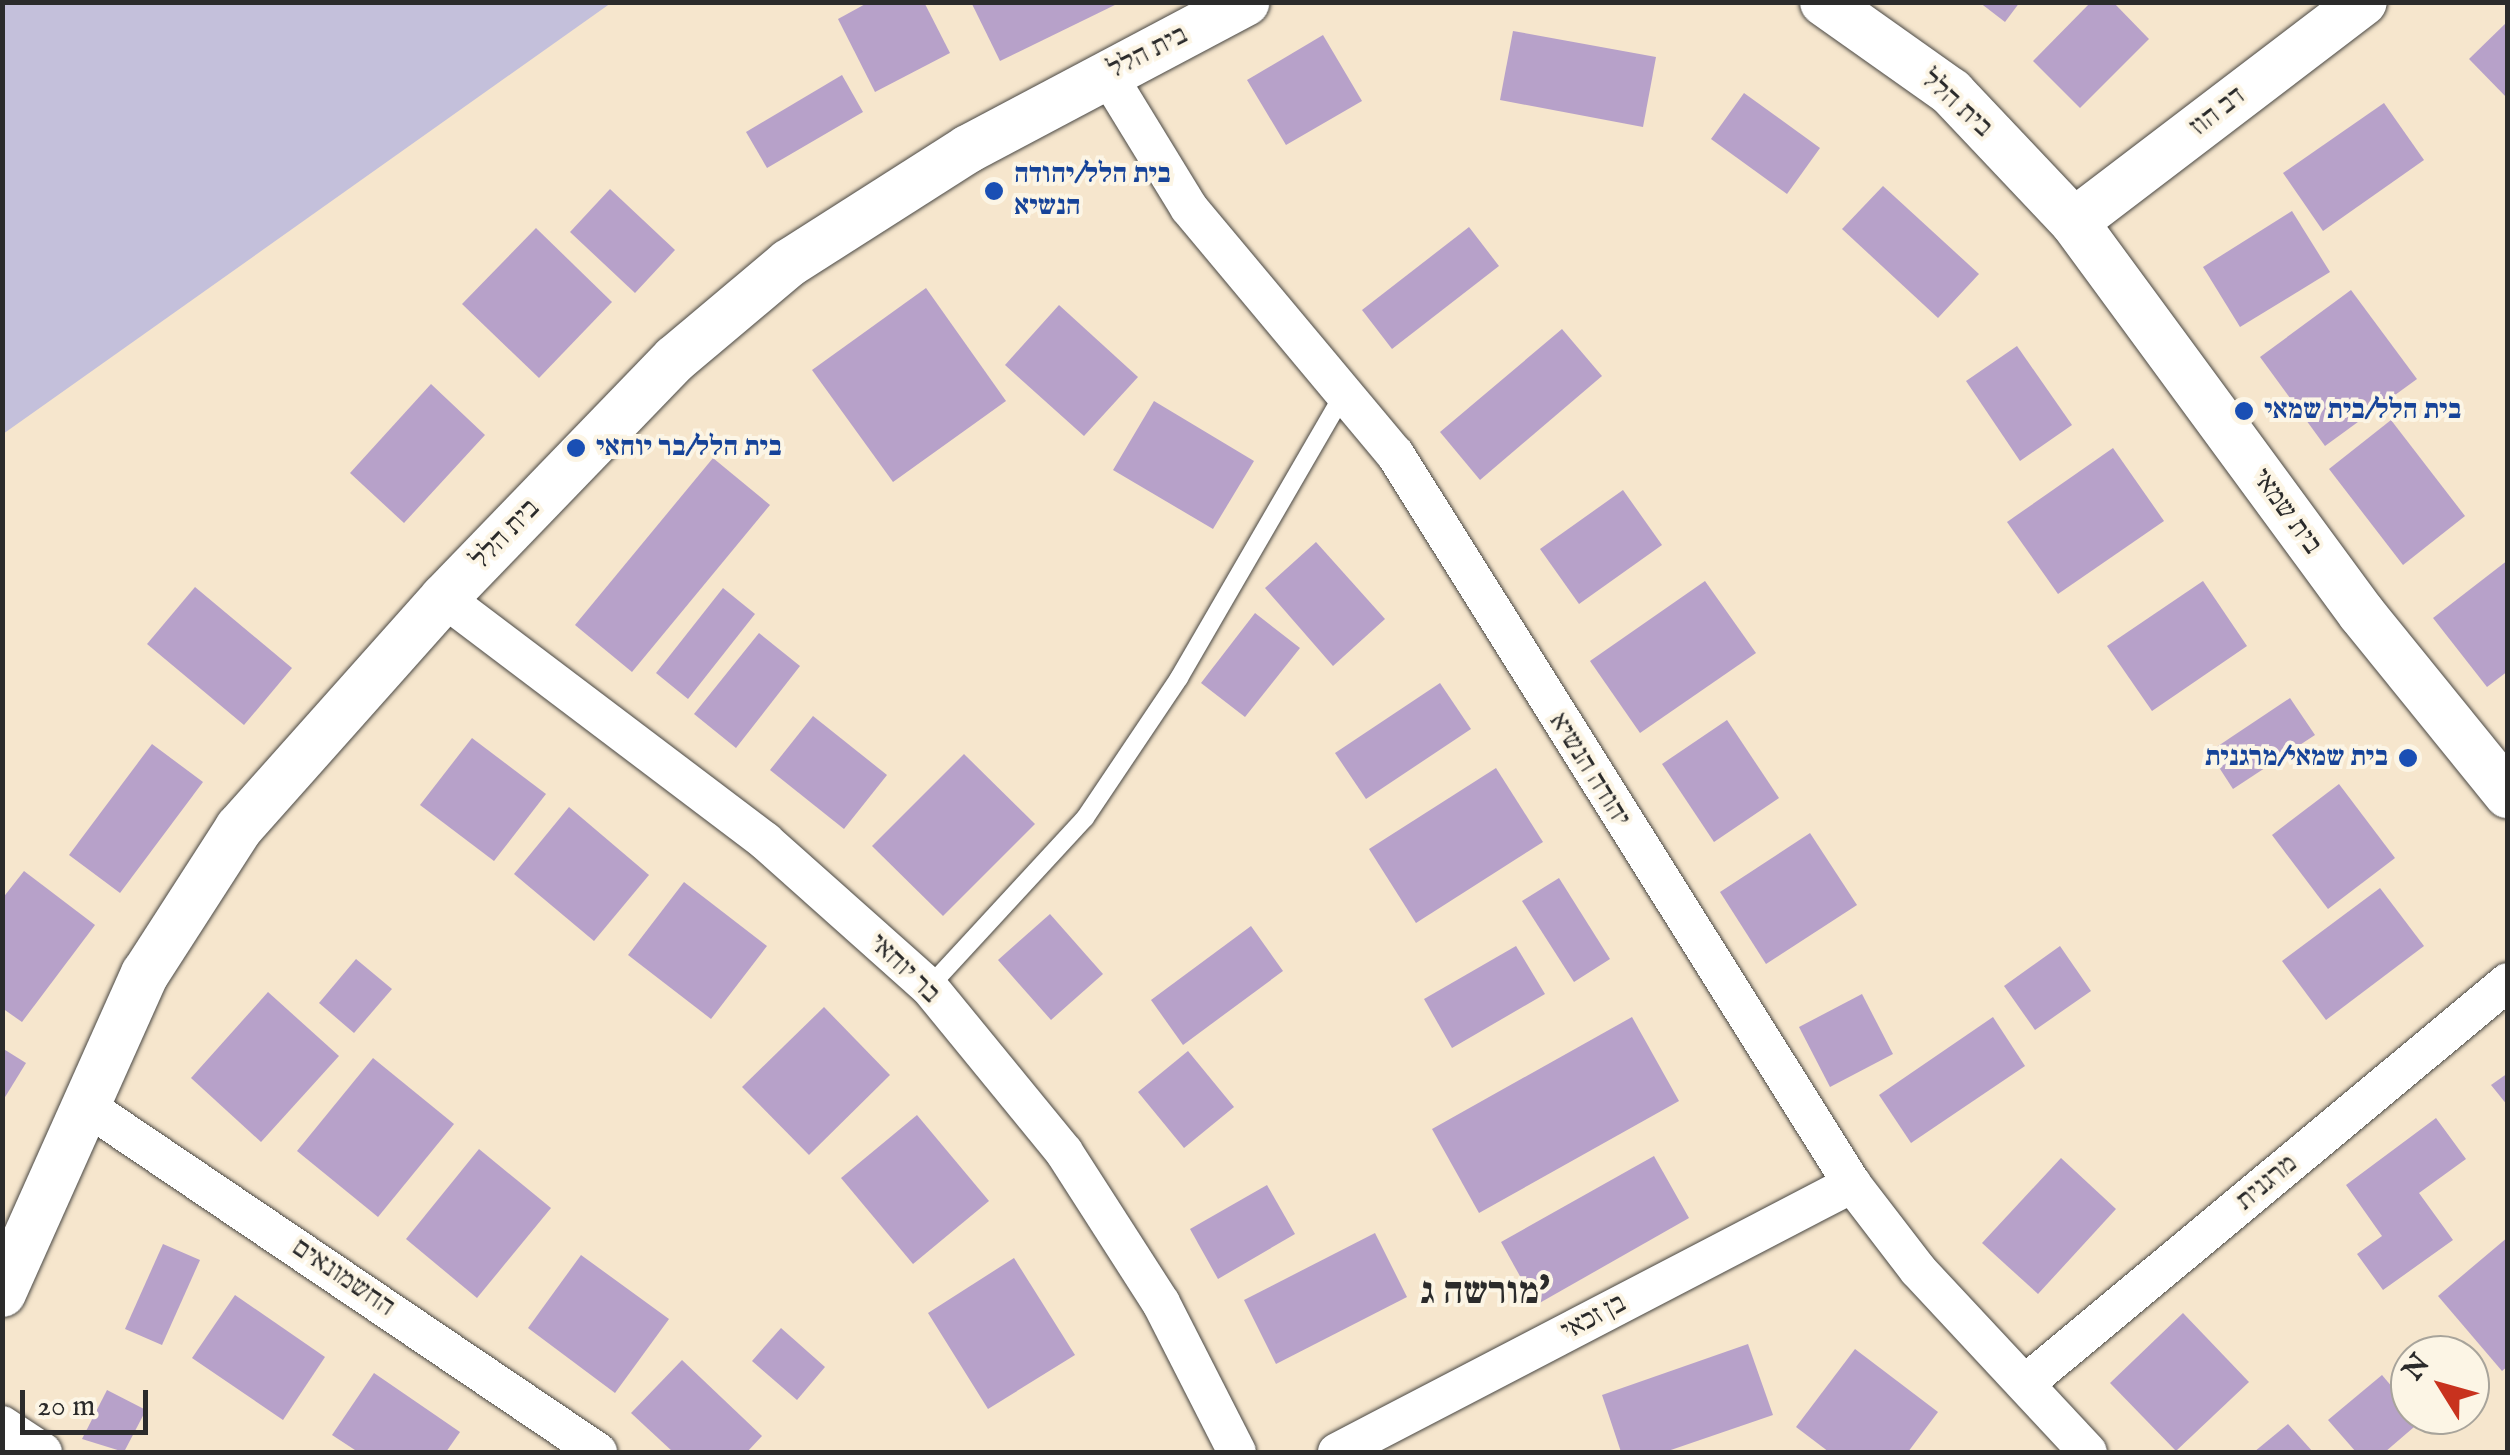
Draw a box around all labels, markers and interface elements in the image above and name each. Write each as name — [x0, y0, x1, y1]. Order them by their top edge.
street label: בית הלל — [1103, 19, 1193, 87]
street label: בית הלל — [1913, 63, 1999, 145]
street label: דב הוז — [2183, 80, 2253, 144]
place label: בית הלל/יהודה הנשיא — [1014, 158, 1171, 224]
marker: בית הלל/יהודה הנשיא — [983, 180, 1005, 202]
place label: בית הלל/בית שמאי — [2264, 394, 2461, 428]
marker: בית הלל/בית שמאי — [2233, 400, 2255, 422]
place label: בית הלל/בר יוחאי — [596, 431, 782, 465]
marker: בית הלל/בר יוחאי — [565, 437, 587, 459]
street label: בית שמאי — [2244, 463, 2328, 561]
street label: בית הלל — [464, 493, 548, 577]
street label: יהודה הנשיא — [1541, 707, 1637, 833]
place label: בית שמאי/מרגנית — [2205, 741, 2388, 775]
marker: בית שמאי/מרגנית — [2397, 747, 2419, 769]
street label: בר יוחאי — [861, 927, 947, 1011]
street label: מרגנית — [2229, 1148, 2305, 1218]
street label: החשמונאים — [285, 1231, 401, 1325]
district label: מורשה ג' — [1420, 1271, 1550, 1317]
street label: בן זכאי — [1556, 1287, 1632, 1349]
north arrow — [2390, 1335, 2490, 1435]
text: N — [2396, 1348, 2439, 1388]
scale bar — [25, 1370, 152, 1432]
text: 20 m — [37, 1388, 96, 1426]

